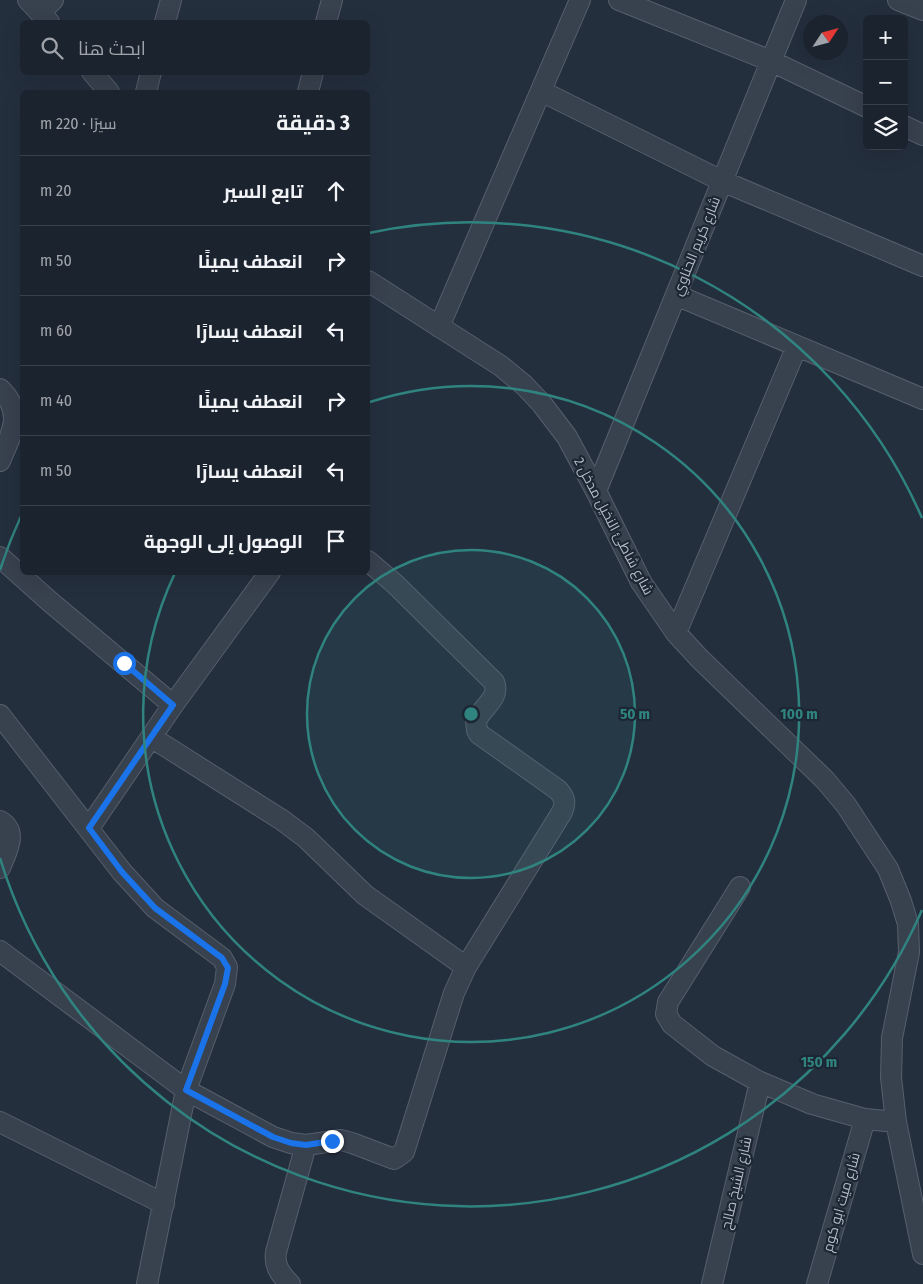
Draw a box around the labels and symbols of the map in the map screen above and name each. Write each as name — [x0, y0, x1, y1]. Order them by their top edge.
north arrow — [803, 15, 848, 60]
street label: شارع كريم الحناوي — [669, 194, 727, 299]
street label: شارع شاطئ النخيل مدخل 2 — [570, 455, 657, 598]
route start — [113, 652, 136, 675]
centre of rings — [462, 705, 480, 723]
text: 50 m — [620, 705, 650, 723]
text: 100 m — [780, 705, 818, 723]
text: 150 m — [801, 1053, 837, 1071]
route end — [321, 1130, 344, 1153]
street label: شارع الشيخ صالح — [718, 1135, 755, 1231]
street label: شارع ميت ابو كوم — [819, 1150, 865, 1254]

